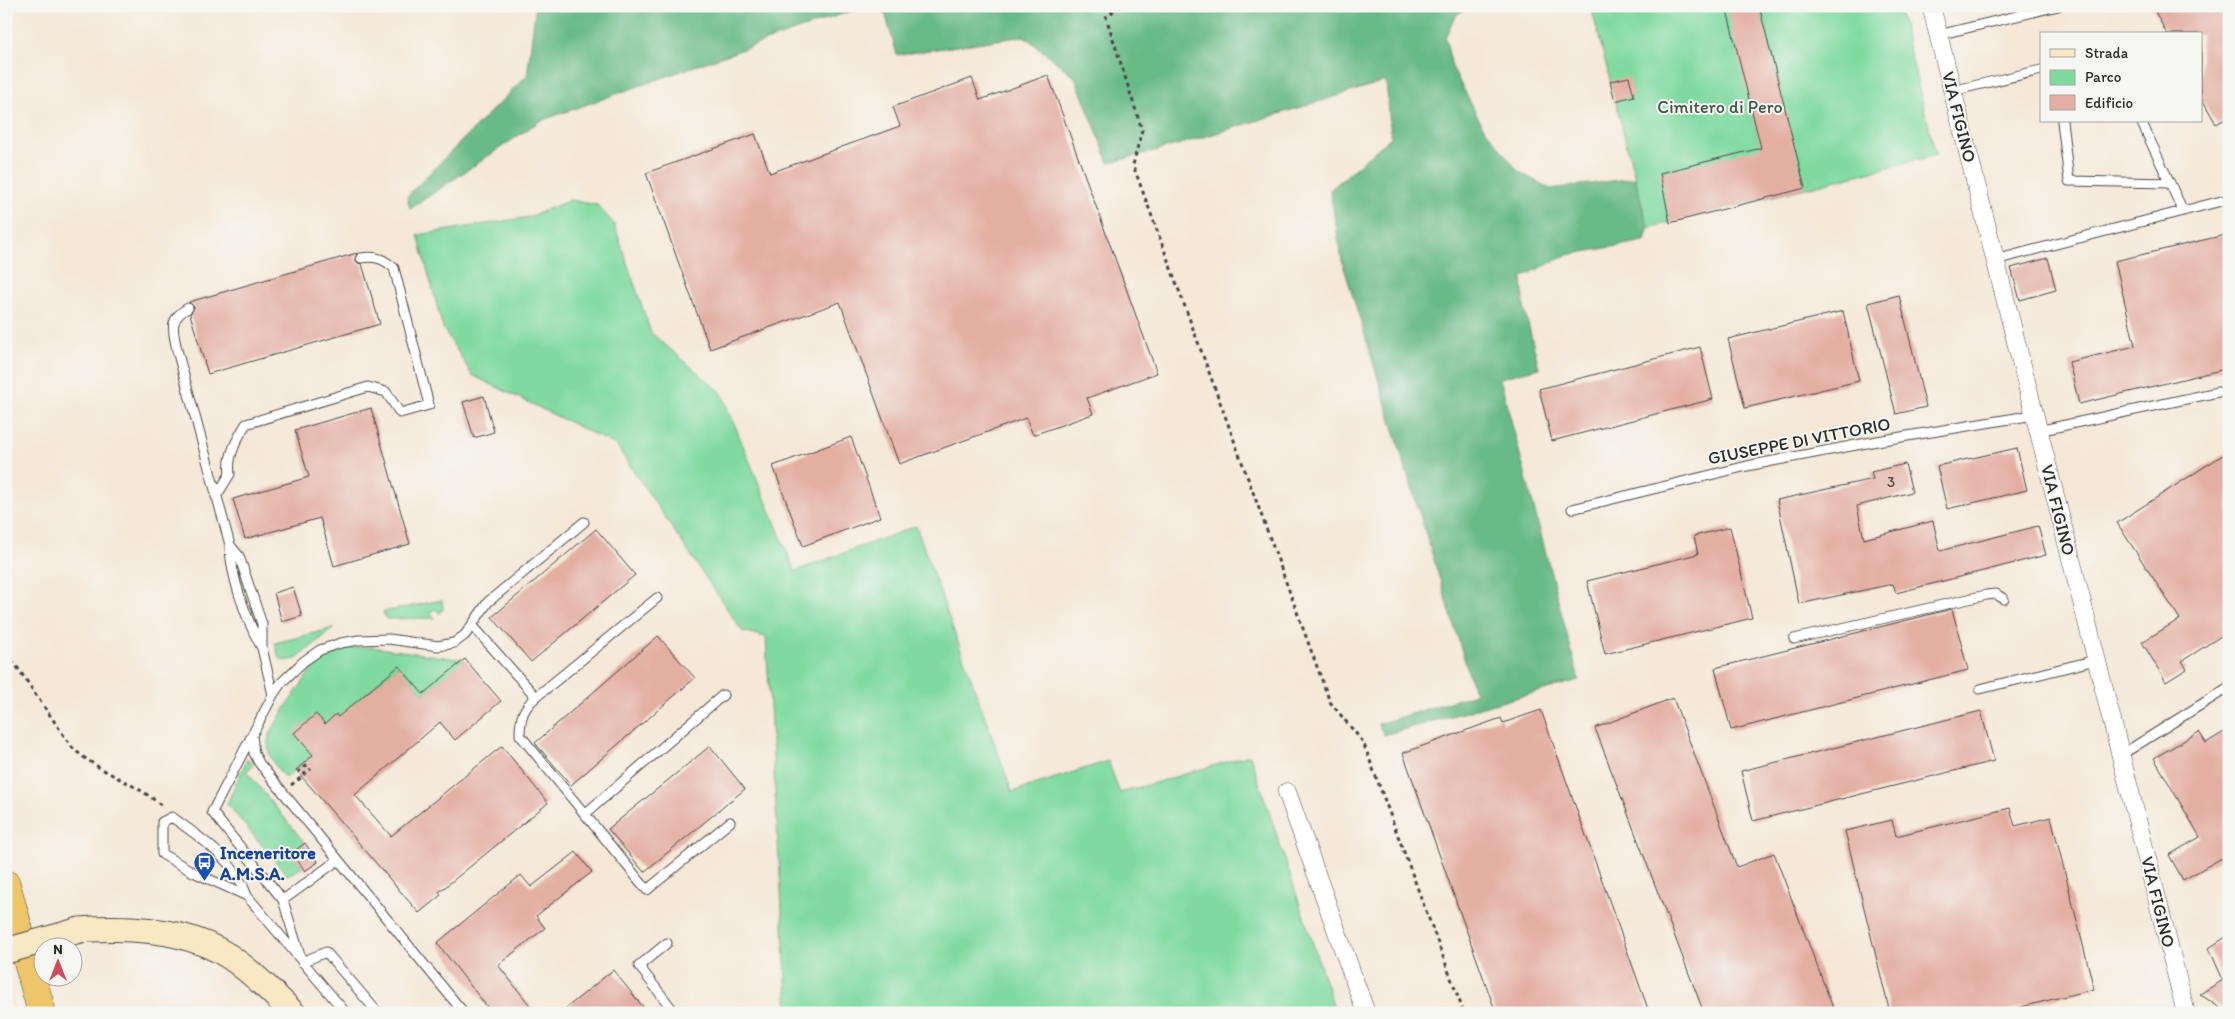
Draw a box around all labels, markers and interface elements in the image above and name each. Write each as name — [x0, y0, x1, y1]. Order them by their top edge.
legend — [2040, 32, 2202, 122]
text: Strada — [2085, 44, 2129, 62]
text: Parco — [2085, 68, 2121, 86]
street label: VIA FIGINO — [1937, 69, 1981, 165]
text: Edificio — [2085, 94, 2133, 112]
park label: Cimitero di Pero — [1657, 96, 1783, 118]
street label: GIUSEPPE DI VITTORIO — [1706, 413, 1892, 469]
street label: VIA FIGINO — [2036, 462, 2080, 558]
house number: 3 — [1887, 473, 1895, 491]
place label: Inceneritore A.M.S.A. — [219, 842, 316, 885]
bus stop icon: Inceneritore A.M.S.A. — [192, 851, 216, 882]
street label: VIA FIGINO — [2136, 854, 2180, 950]
north arrow — [32, 936, 82, 986]
text: N — [53, 941, 63, 958]

